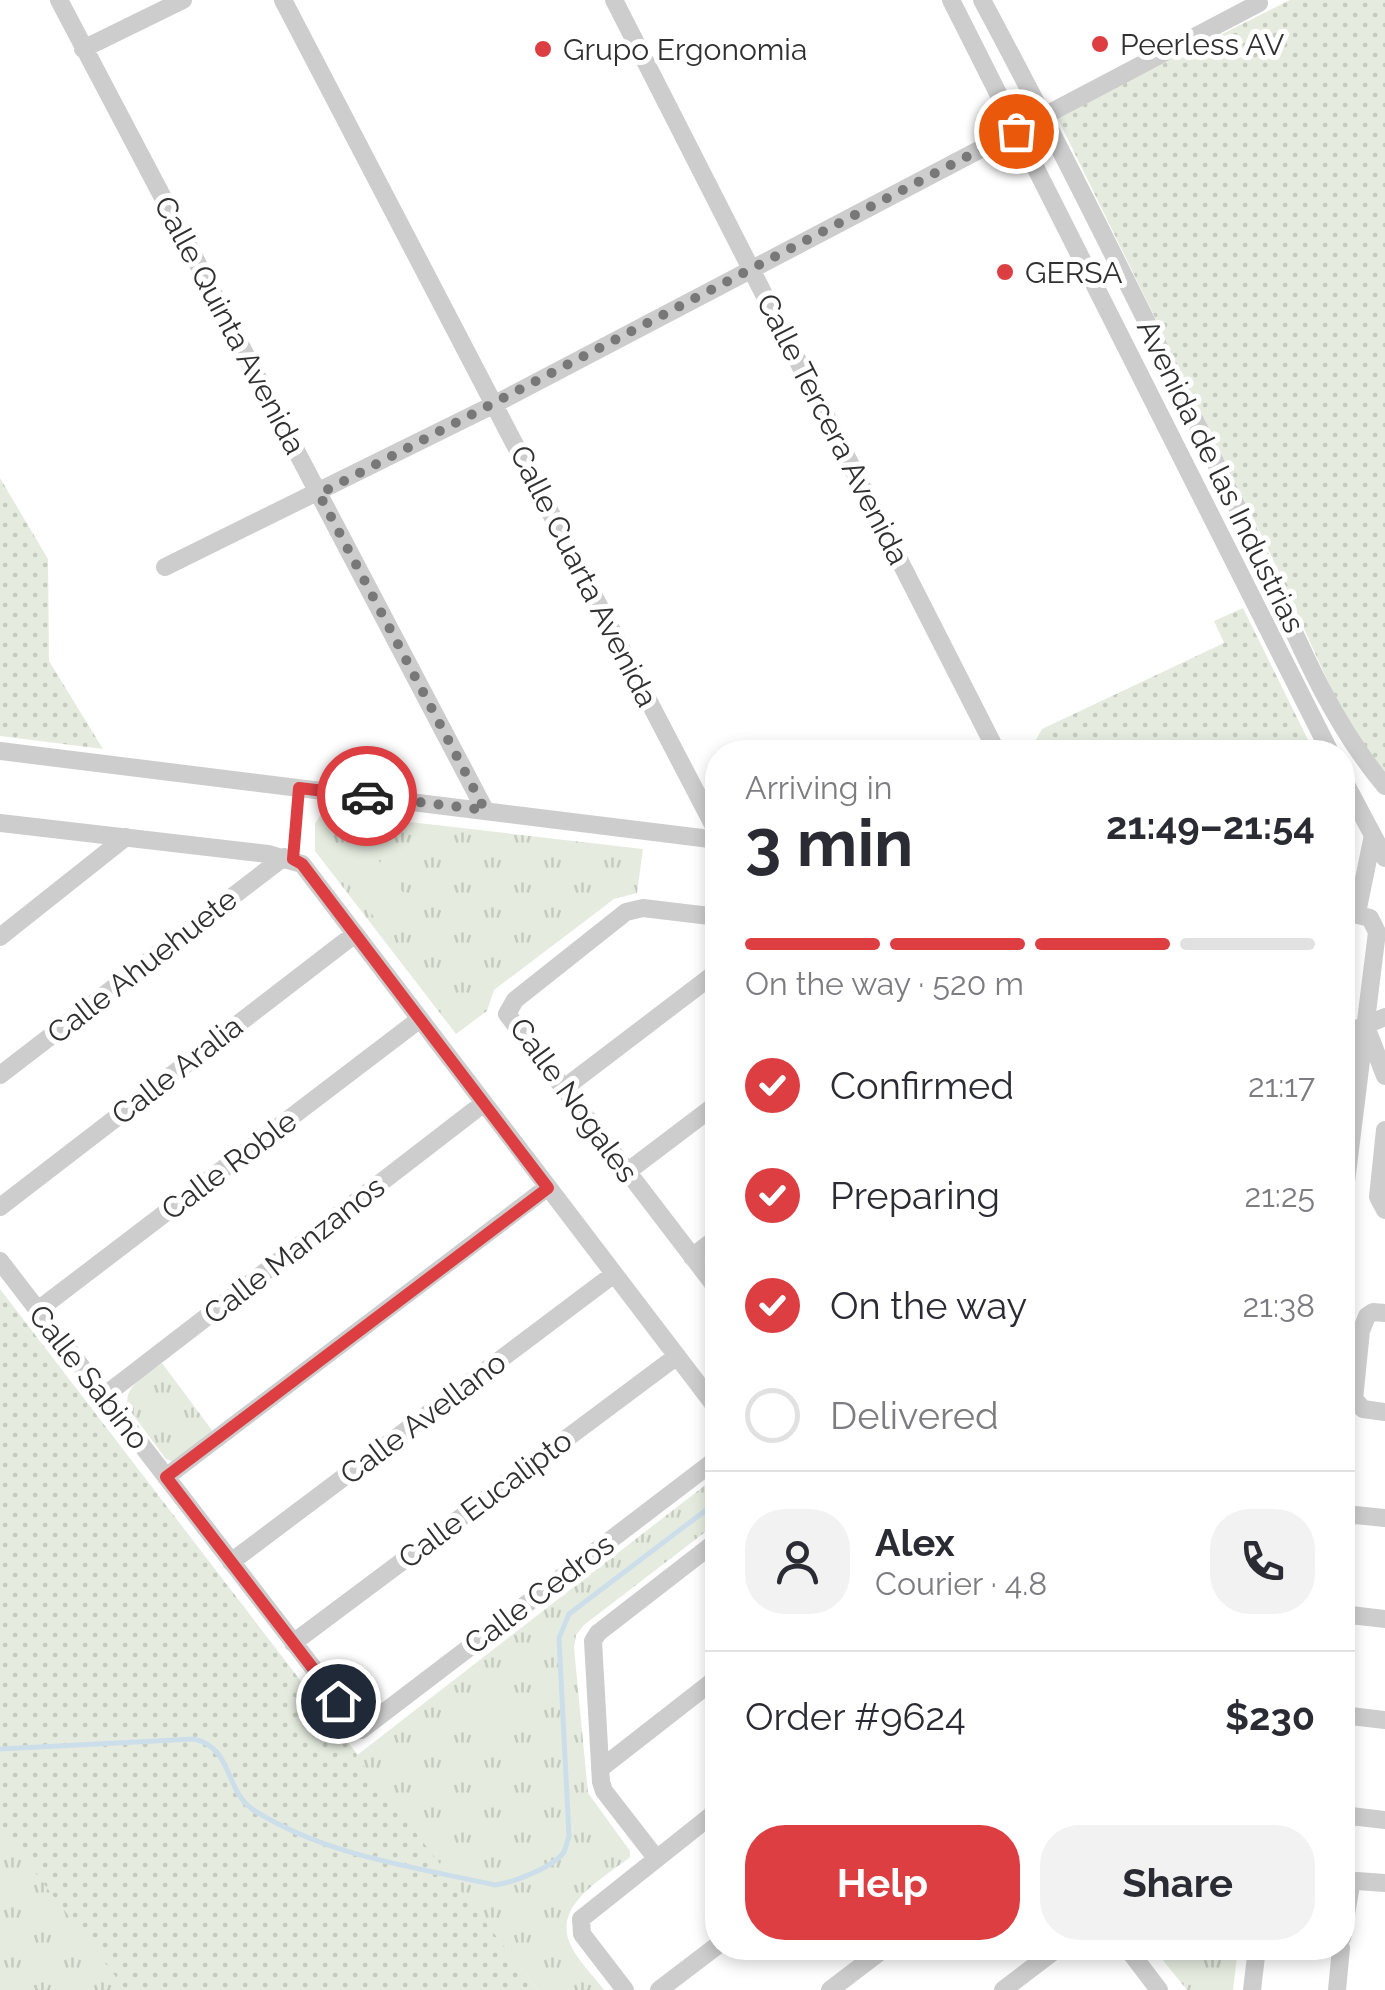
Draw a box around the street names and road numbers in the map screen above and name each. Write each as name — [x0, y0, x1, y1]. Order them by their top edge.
street label: Calle Quinta Avenida — [147, 190, 313, 460]
street label: Calle Tercera Avenida — [750, 288, 916, 570]
street label: Avenida de las Industrias — [1130, 314, 1312, 638]
street label: Calle Cuarta Avenida — [503, 440, 665, 712]
street label: Calle Ahuehuete — [40, 881, 244, 1051]
street label: Calle Aralia — [105, 1008, 249, 1132]
street label: Calle Nogales — [503, 1011, 645, 1189]
street label: Calle Roble — [155, 1103, 303, 1227]
street label: Calle Manzanos — [197, 1169, 391, 1331]
street label: Calle Sabino — [22, 1298, 156, 1456]
street label: Calle Avellano — [333, 1344, 513, 1492]
street label: Calle Eucalipto — [392, 1423, 578, 1575]
street label: Calle Cedros — [457, 1527, 621, 1661]

